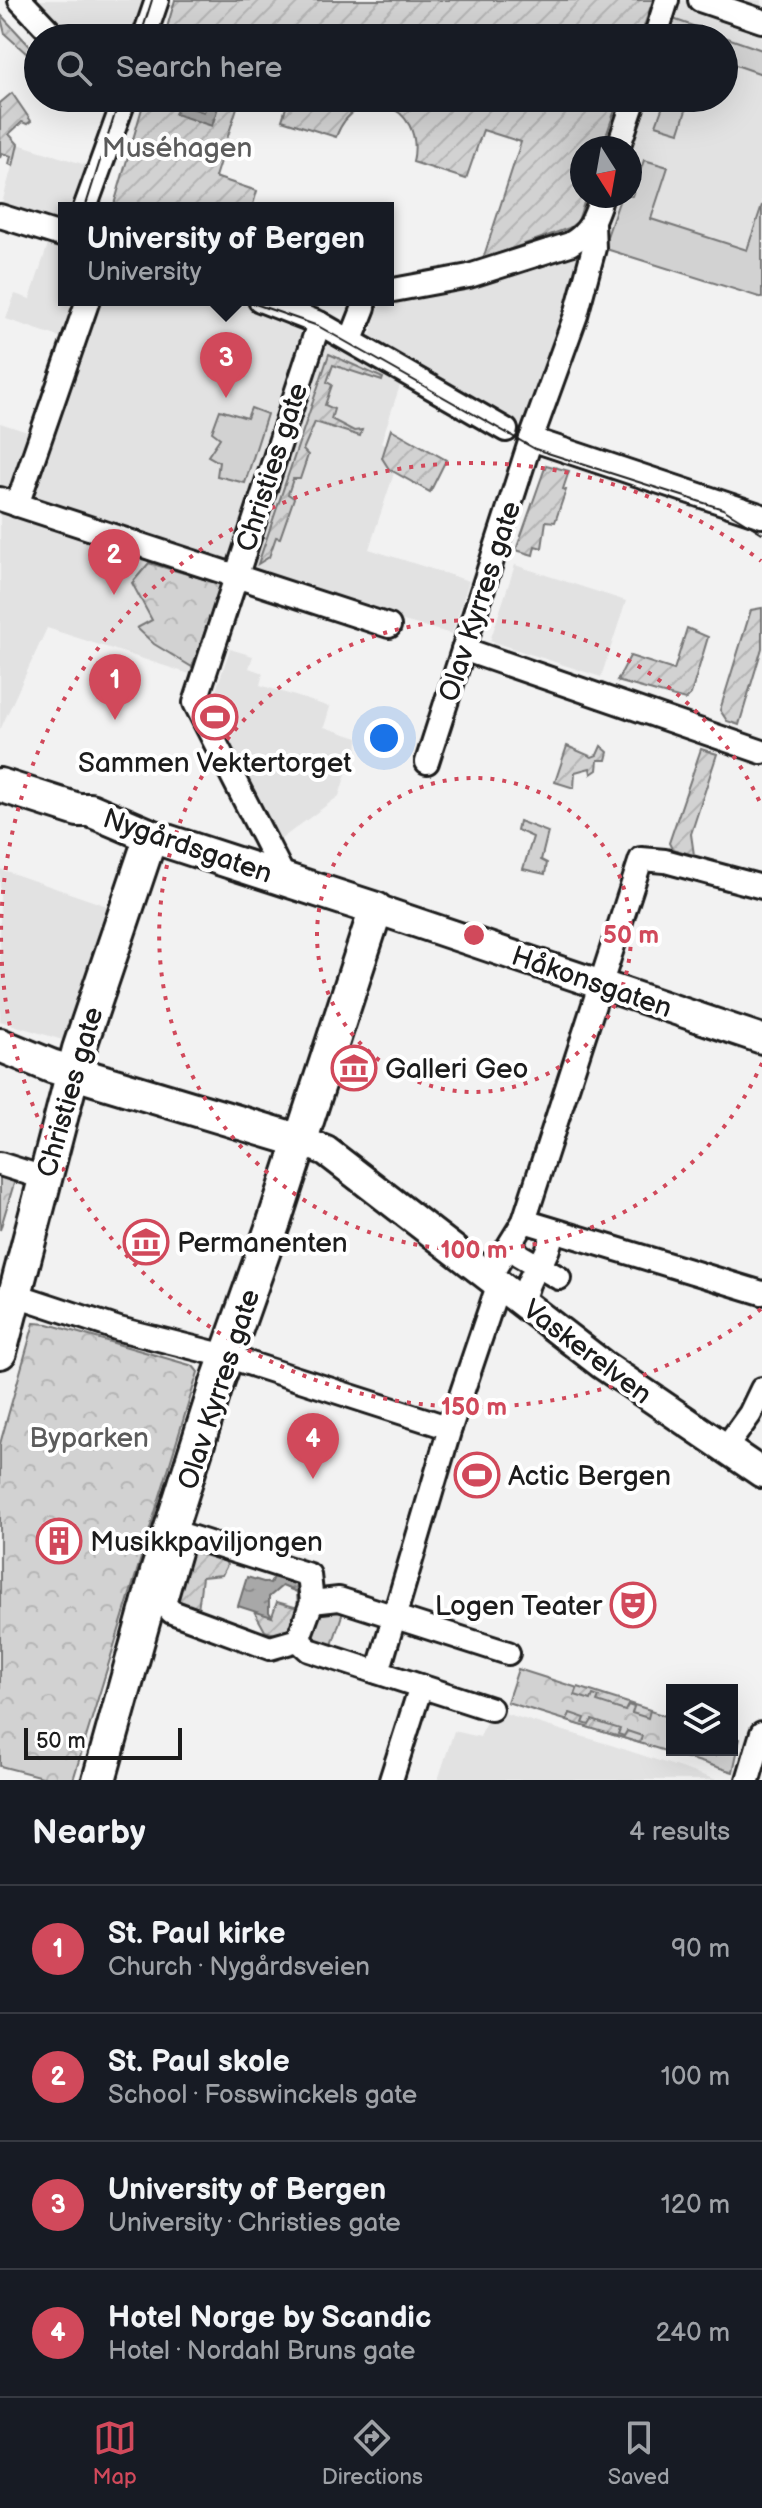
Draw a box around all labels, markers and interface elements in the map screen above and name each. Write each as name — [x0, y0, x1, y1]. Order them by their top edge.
search box — [24, 24, 738, 112]
icon: search — [52, 46, 96, 90]
text: Search here — [116, 50, 282, 86]
park label: Muséhagen — [102, 132, 252, 165]
north arrow — [570, 136, 642, 208]
popup — [58, 202, 394, 306]
text: University of Bergen — [87, 221, 365, 257]
text: University — [87, 257, 201, 288]
pin: 3 — [200, 332, 252, 398]
street label: Christies gate — [230, 379, 315, 556]
street label: Olav Kyrres gate — [433, 497, 528, 706]
pin: 2 — [88, 529, 140, 595]
pin: 1 — [89, 654, 141, 720]
sports icon: Sammen Vektertorget — [191, 693, 239, 741]
your location — [364, 718, 404, 758]
place label: Sammen Vektertorget — [78, 747, 352, 780]
street label: Nygårdsgaten — [99, 802, 276, 891]
centre of rings — [460, 921, 488, 949]
text: 50 m — [603, 921, 659, 950]
street label: Håkonsgaten — [507, 940, 676, 1025]
street label: Christies gate — [30, 1004, 110, 1181]
museum icon: Galleri Geo — [330, 1044, 378, 1092]
place label: Galleri Geo — [385, 1053, 528, 1086]
museum icon: Permanenten — [122, 1218, 170, 1266]
place label: Permanenten — [177, 1227, 348, 1260]
text: 100 m — [441, 1236, 507, 1265]
street label: Olav Kyrres gate — [172, 1285, 267, 1494]
street label: Vaskerelven — [516, 1293, 658, 1411]
text: 150 m — [441, 1393, 507, 1422]
pin: 4 — [287, 1413, 339, 1479]
park label: Byparken — [29, 1422, 149, 1455]
sports icon: Actic Bergen — [453, 1451, 501, 1499]
place label: Actic Bergen — [508, 1460, 671, 1493]
building icon: Musikkpaviljongen — [35, 1517, 83, 1565]
place label: Musikkpaviljongen — [90, 1526, 323, 1559]
theatre icon: Logen Teater — [609, 1581, 657, 1629]
place label: Logen Teater — [435, 1590, 603, 1623]
map controls — [666, 1684, 738, 1756]
button: layers — [666, 1684, 738, 1756]
scale bar — [24, 1724, 182, 1760]
text: 50 m — [36, 1728, 86, 1755]
text: Nearby — [32, 1812, 146, 1853]
text: 4 results — [629, 1817, 730, 1848]
text: St. Paul kirke — [108, 1916, 285, 1952]
text: 1 — [53, 1934, 63, 1965]
text: 90 m — [671, 1934, 730, 1965]
text: Church · Nygårdsveien — [108, 1952, 370, 1983]
text: St. Paul skole — [108, 2044, 290, 2080]
text: 2 — [50, 2062, 66, 2093]
text: 100 m — [661, 2062, 730, 2093]
text: School · Fosswinckels gate — [108, 2080, 417, 2111]
text: University of Bergen — [108, 2172, 386, 2208]
text: 3 — [50, 2190, 66, 2221]
text: 120 m — [661, 2190, 730, 2221]
text: University · Christies gate — [108, 2208, 401, 2239]
text: Hotel Norge by Scandic — [108, 2300, 431, 2336]
text: 4 — [50, 2318, 66, 2349]
text: 240 m — [655, 2318, 730, 2349]
text: Hotel · Nordahl Bruns gate — [108, 2336, 415, 2367]
tab: Map — [92, 2416, 137, 2491]
tab: Directions — [322, 2416, 423, 2491]
tab: Saved — [608, 2416, 670, 2491]

